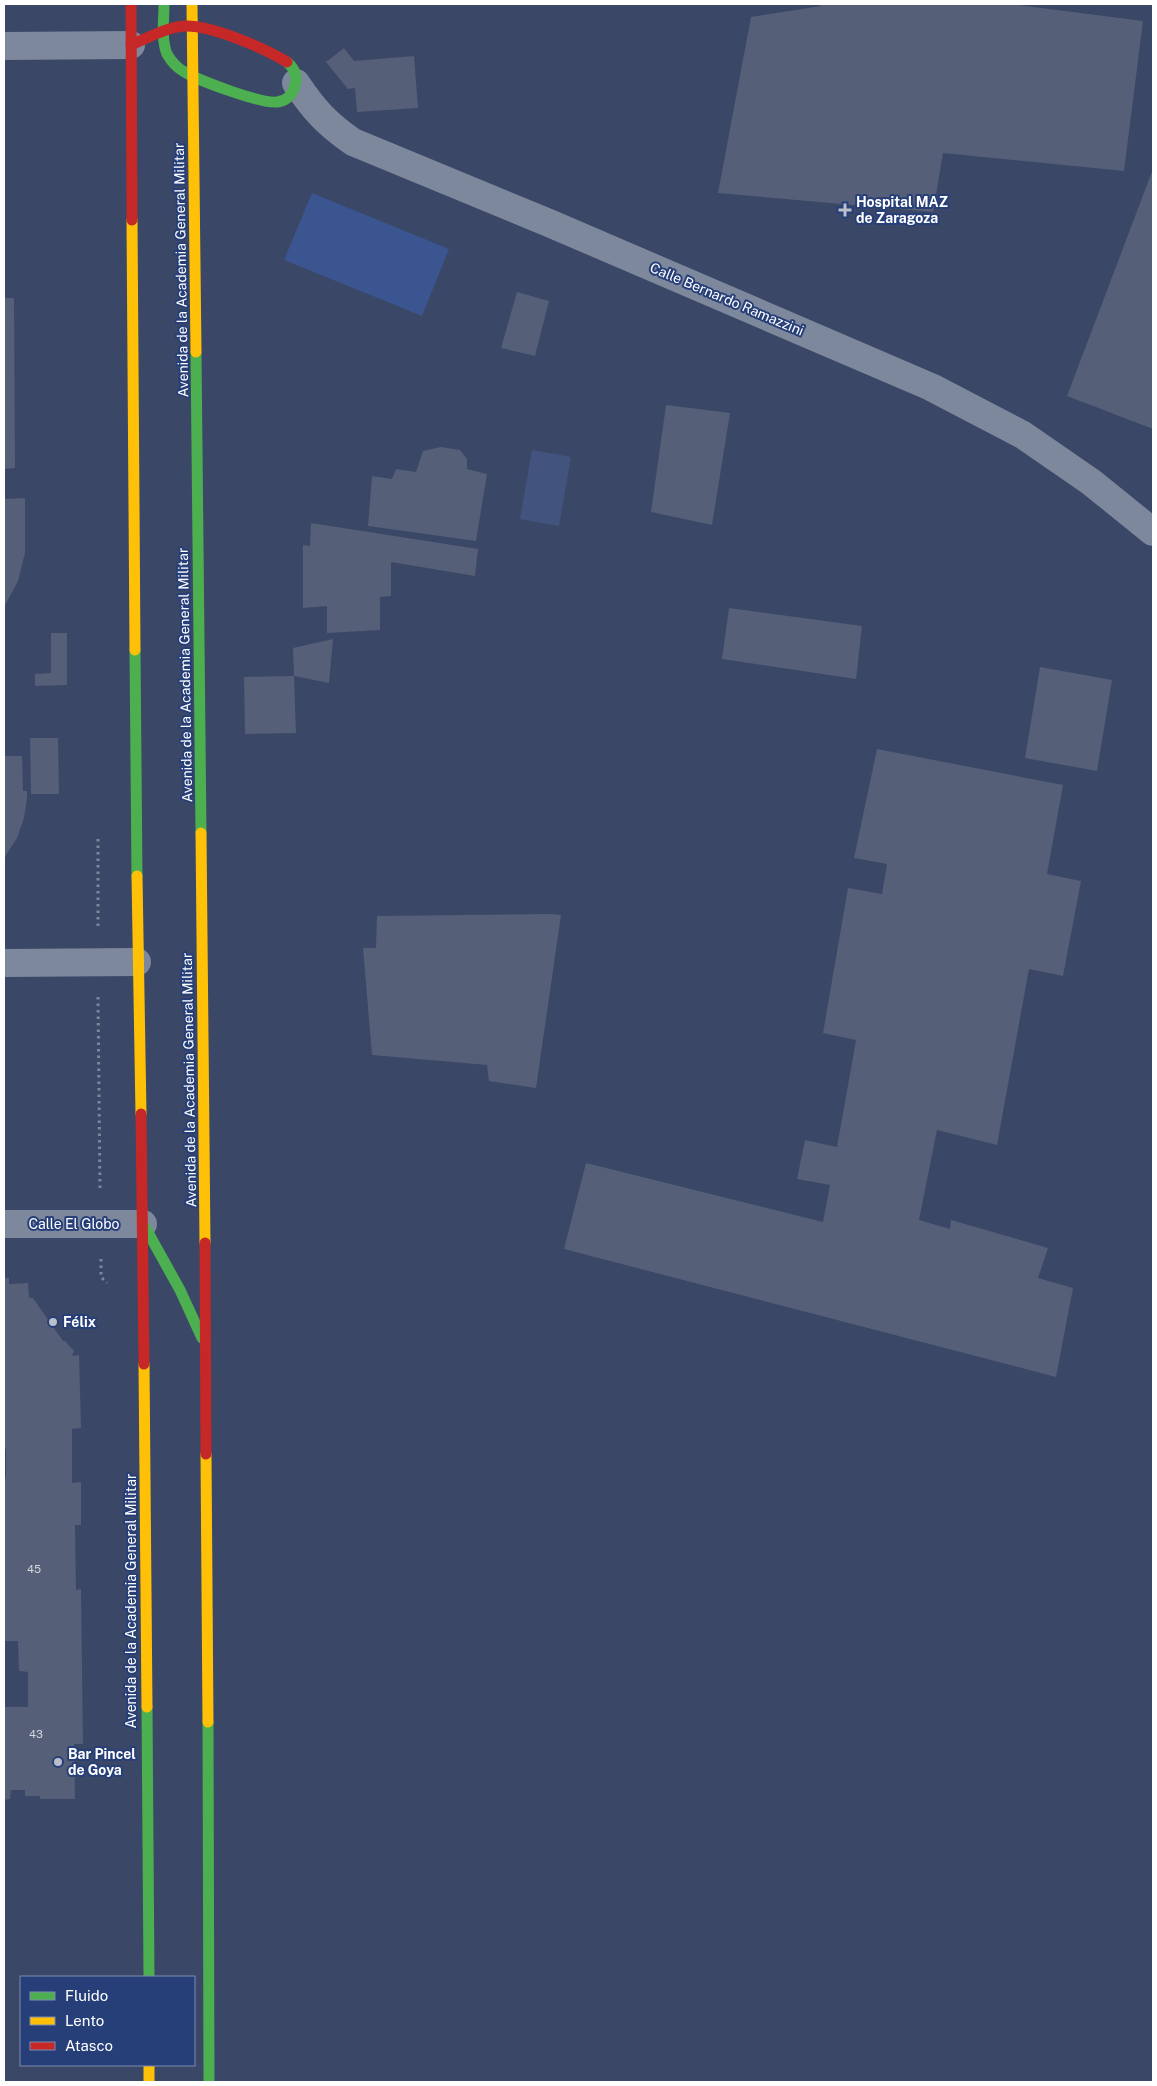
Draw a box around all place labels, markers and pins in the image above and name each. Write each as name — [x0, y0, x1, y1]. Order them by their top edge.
place label: Hospital MAZ de Zaragoza — [856, 194, 948, 226]
marker: Hospital MAZ de Zaragoza — [838, 203, 852, 217]
place label: Félix — [63, 1314, 96, 1330]
marker: Félix — [47, 1316, 59, 1328]
place label: Bar Pincel de Goya — [68, 1746, 136, 1778]
marker: Bar Pincel de Goya — [52, 1756, 64, 1768]

